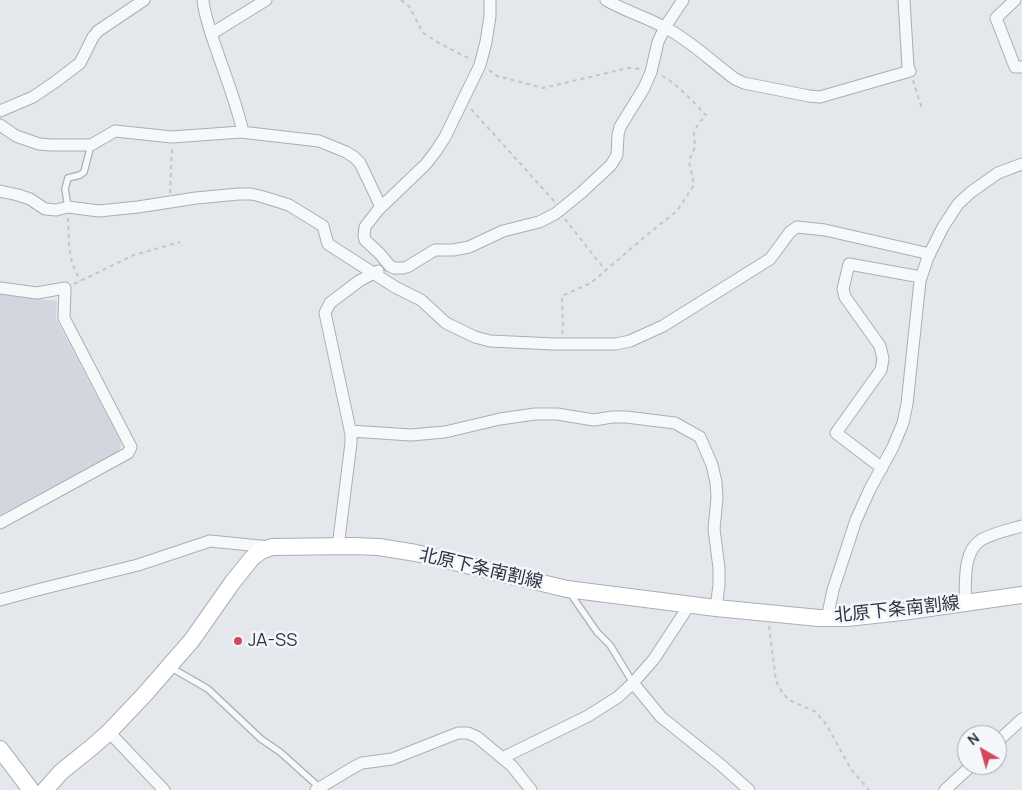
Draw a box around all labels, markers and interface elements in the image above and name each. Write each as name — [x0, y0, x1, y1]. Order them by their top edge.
street label: 北原下条南割線 — [417, 544, 545, 594]
street label: 北原下条南割線 — [833, 593, 961, 627]
place label: JA-SS — [248, 630, 297, 652]
marker: JA-SS — [232, 635, 244, 647]
north arrow — [957, 725, 1007, 775]
text: N — [963, 728, 983, 749]

